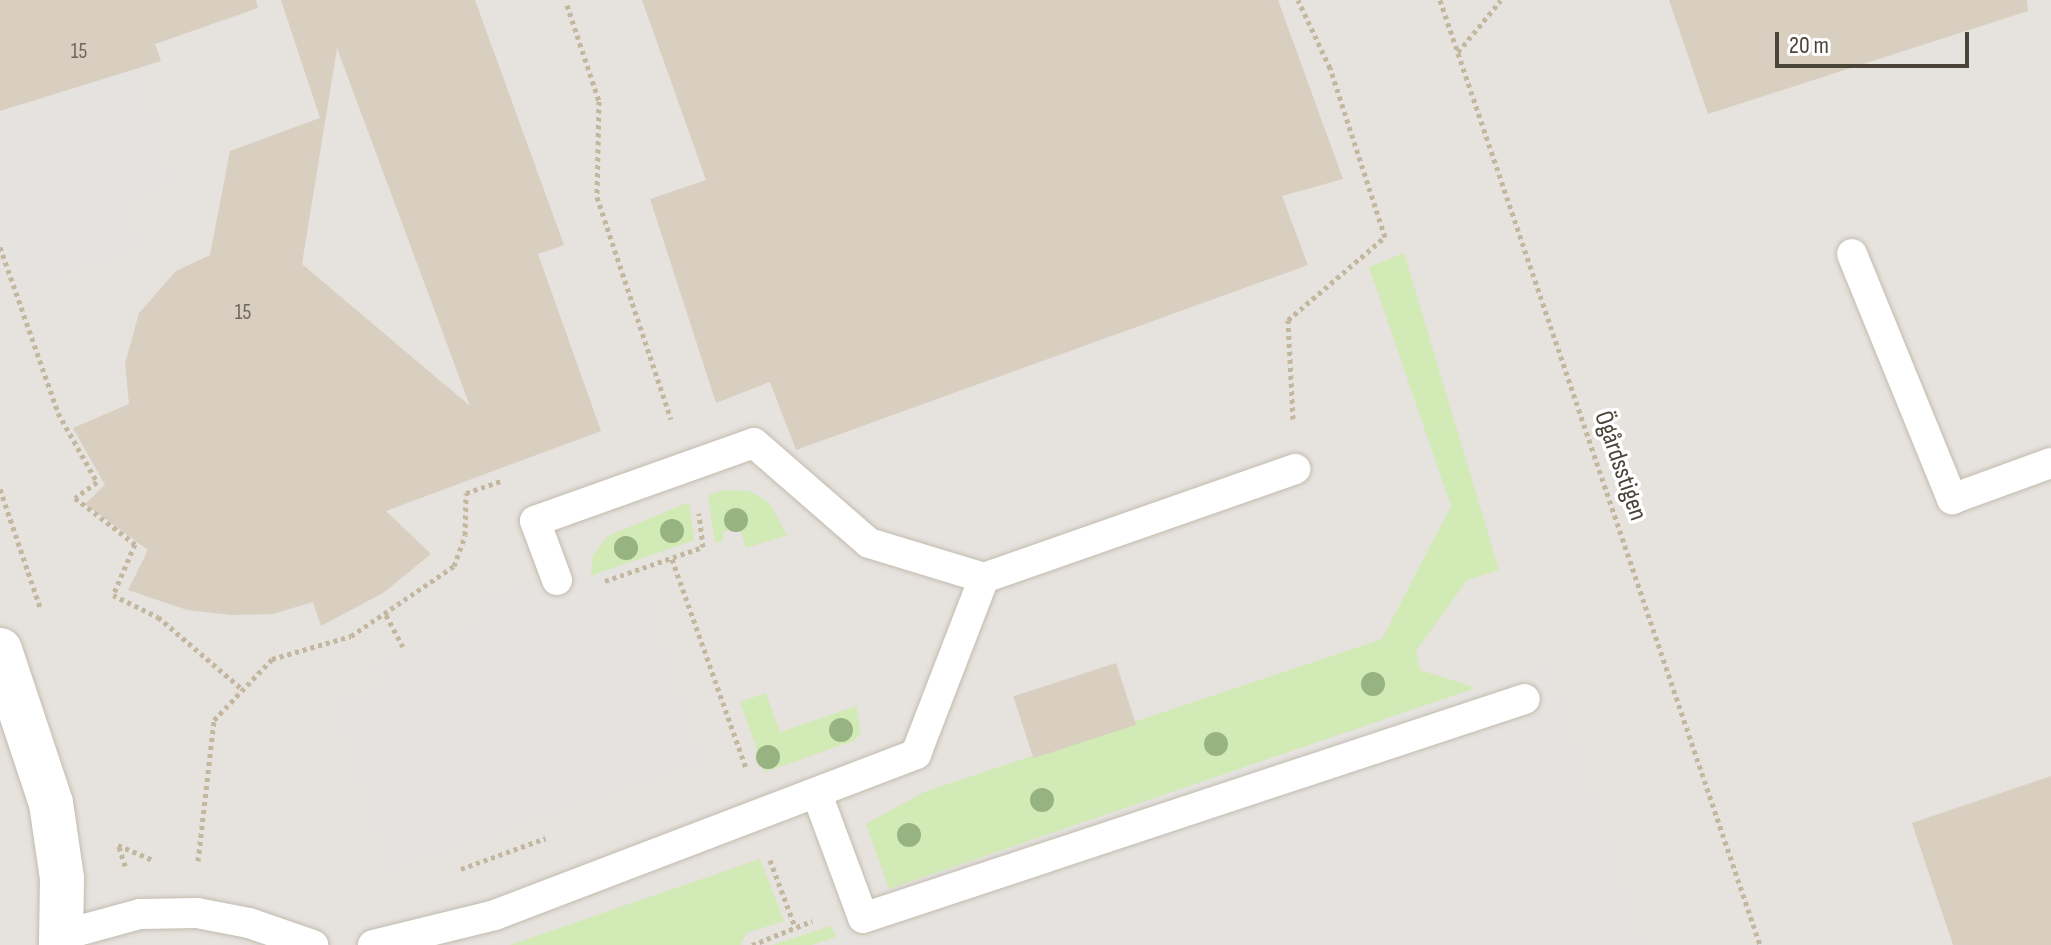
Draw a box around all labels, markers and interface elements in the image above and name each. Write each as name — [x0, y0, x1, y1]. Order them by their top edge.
scale bar — [1779, 16, 1973, 66]
text: 20 m — [1789, 31, 1829, 60]
house number: 15 — [71, 39, 87, 65]
house number: 15 — [235, 300, 251, 326]
street label: Ögårdsstigen — [1587, 407, 1653, 525]

